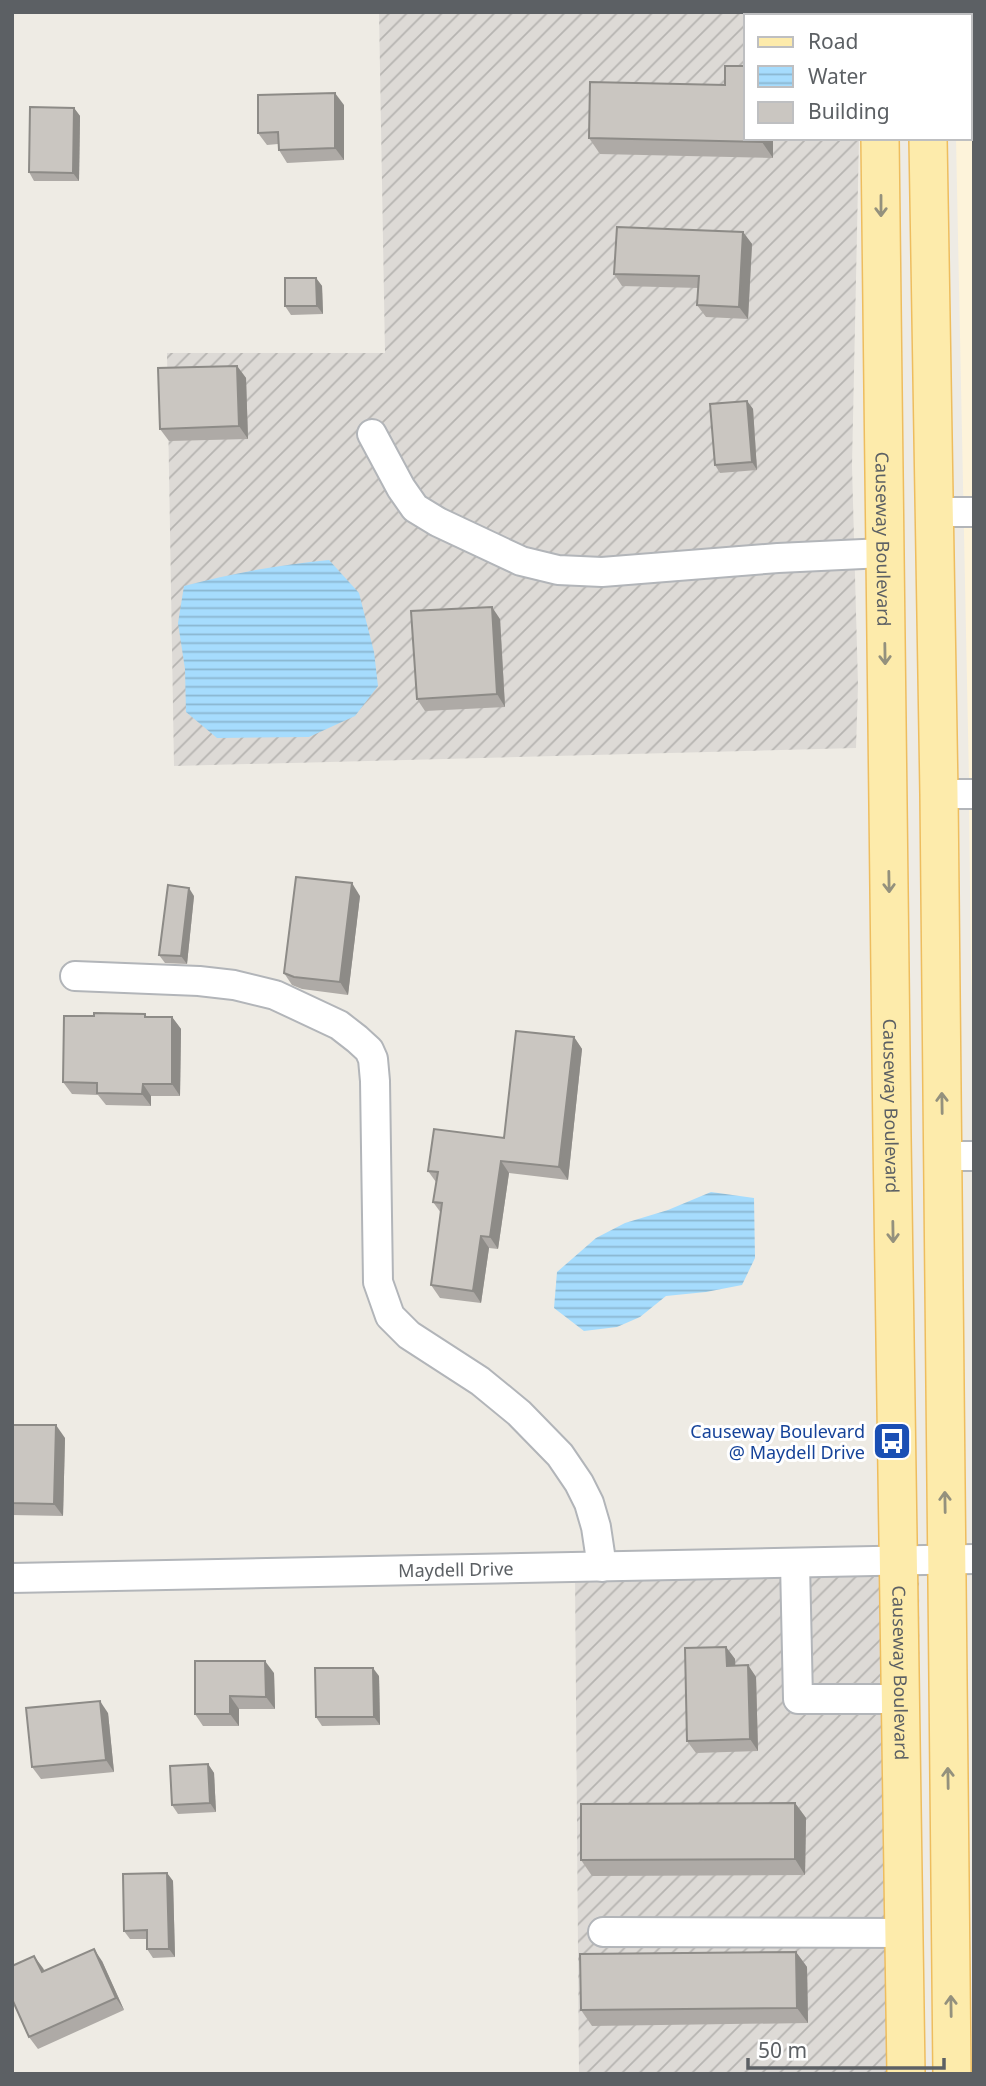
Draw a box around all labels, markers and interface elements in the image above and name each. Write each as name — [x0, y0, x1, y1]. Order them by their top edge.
legend — [744, 14, 972, 140]
text: Road — [808, 27, 858, 55]
text: Water — [808, 62, 867, 90]
text: Building — [808, 97, 890, 125]
one-way arrow — [874, 195, 888, 218]
street label: Causeway Boulevard — [870, 451, 896, 627]
one-way arrow — [879, 643, 892, 666]
one-way arrow — [882, 870, 895, 893]
street label: Causeway Boulevard — [878, 1018, 905, 1194]
one-way arrow — [935, 1091, 949, 1114]
one-way arrow — [887, 1220, 900, 1243]
place label: Causeway Boulevard @ Maydell Drive — [690, 1419, 865, 1464]
bus stop icon: Causeway Boulevard @ Maydell Drive — [871, 1420, 913, 1462]
one-way arrow — [938, 1490, 952, 1513]
street label: Maydell Drive — [398, 1556, 514, 1582]
street label: Causeway Boulevard — [887, 1585, 914, 1760]
one-way arrow — [941, 1767, 955, 1790]
one-way arrow — [944, 1994, 958, 2017]
scale bar — [748, 2026, 944, 2070]
text: 50 m — [758, 2036, 807, 2064]

